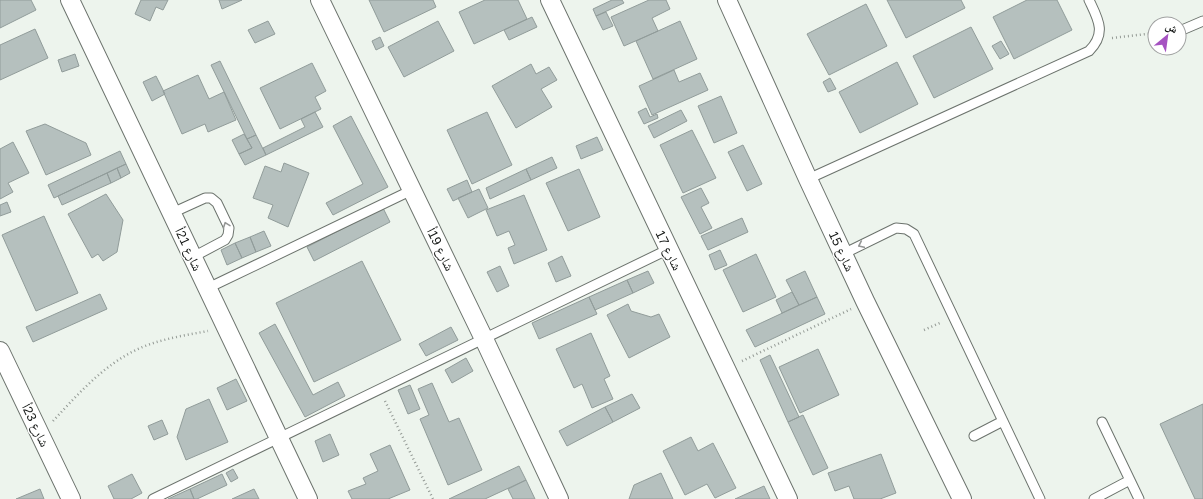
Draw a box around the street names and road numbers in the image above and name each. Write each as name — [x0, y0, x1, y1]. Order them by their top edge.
street label: شارع 21أ — [170, 225, 205, 274]
street label: شارع 19أ — [422, 225, 457, 274]
street label: شارع 17 — [651, 228, 685, 274]
street label: شارع 15 — [824, 229, 857, 275]
street label: شارع 23أ — [17, 401, 52, 450]

